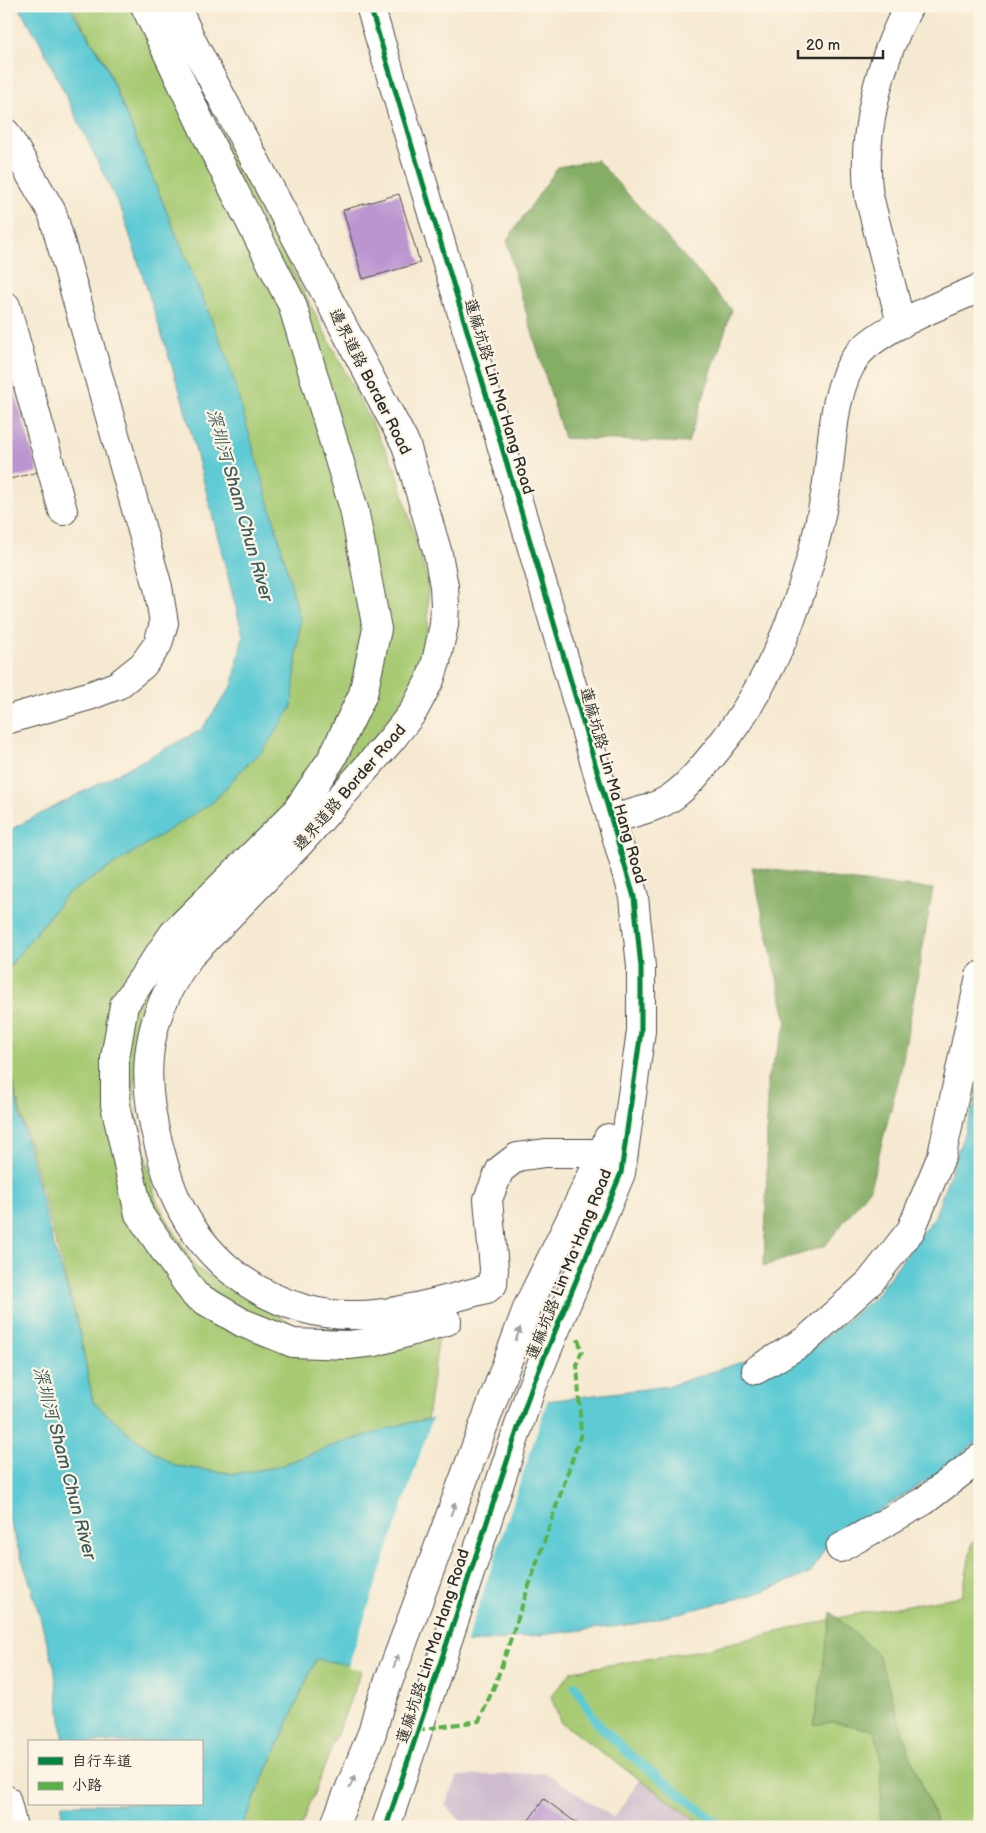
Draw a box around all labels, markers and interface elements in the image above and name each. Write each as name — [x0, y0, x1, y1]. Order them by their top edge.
scale bar — [798, 28, 884, 60]
text: 20 m — [806, 36, 840, 55]
street label: 蓮麻坑路 Lin Ma Hang Road — [460, 296, 537, 497]
street label: 邊界道路 Border Road — [325, 306, 415, 458]
water label: 深圳河 Sham Chun River — [202, 406, 278, 605]
street label: 蓮麻坑路 Lin Ma Hang Road — [575, 685, 650, 886]
street label: 邊界道路 Border Road — [290, 721, 410, 855]
street label: 蓮麻坑路 Lin Ma Hang Road — [522, 1167, 616, 1363]
one-way arrow — [515, 1326, 522, 1341]
water label: 深圳河 Sham Chun River — [29, 1364, 101, 1564]
one-way arrow — [449, 1501, 457, 1516]
street label: 蓮麻坑路 Lin Ma Hang Road — [393, 1547, 474, 1746]
one-way arrow — [392, 1653, 400, 1668]
legend — [28, 1740, 202, 1806]
text: 自行车道 — [72, 1752, 132, 1771]
one-way arrow — [348, 1774, 356, 1789]
text: 小路 — [72, 1776, 102, 1795]

